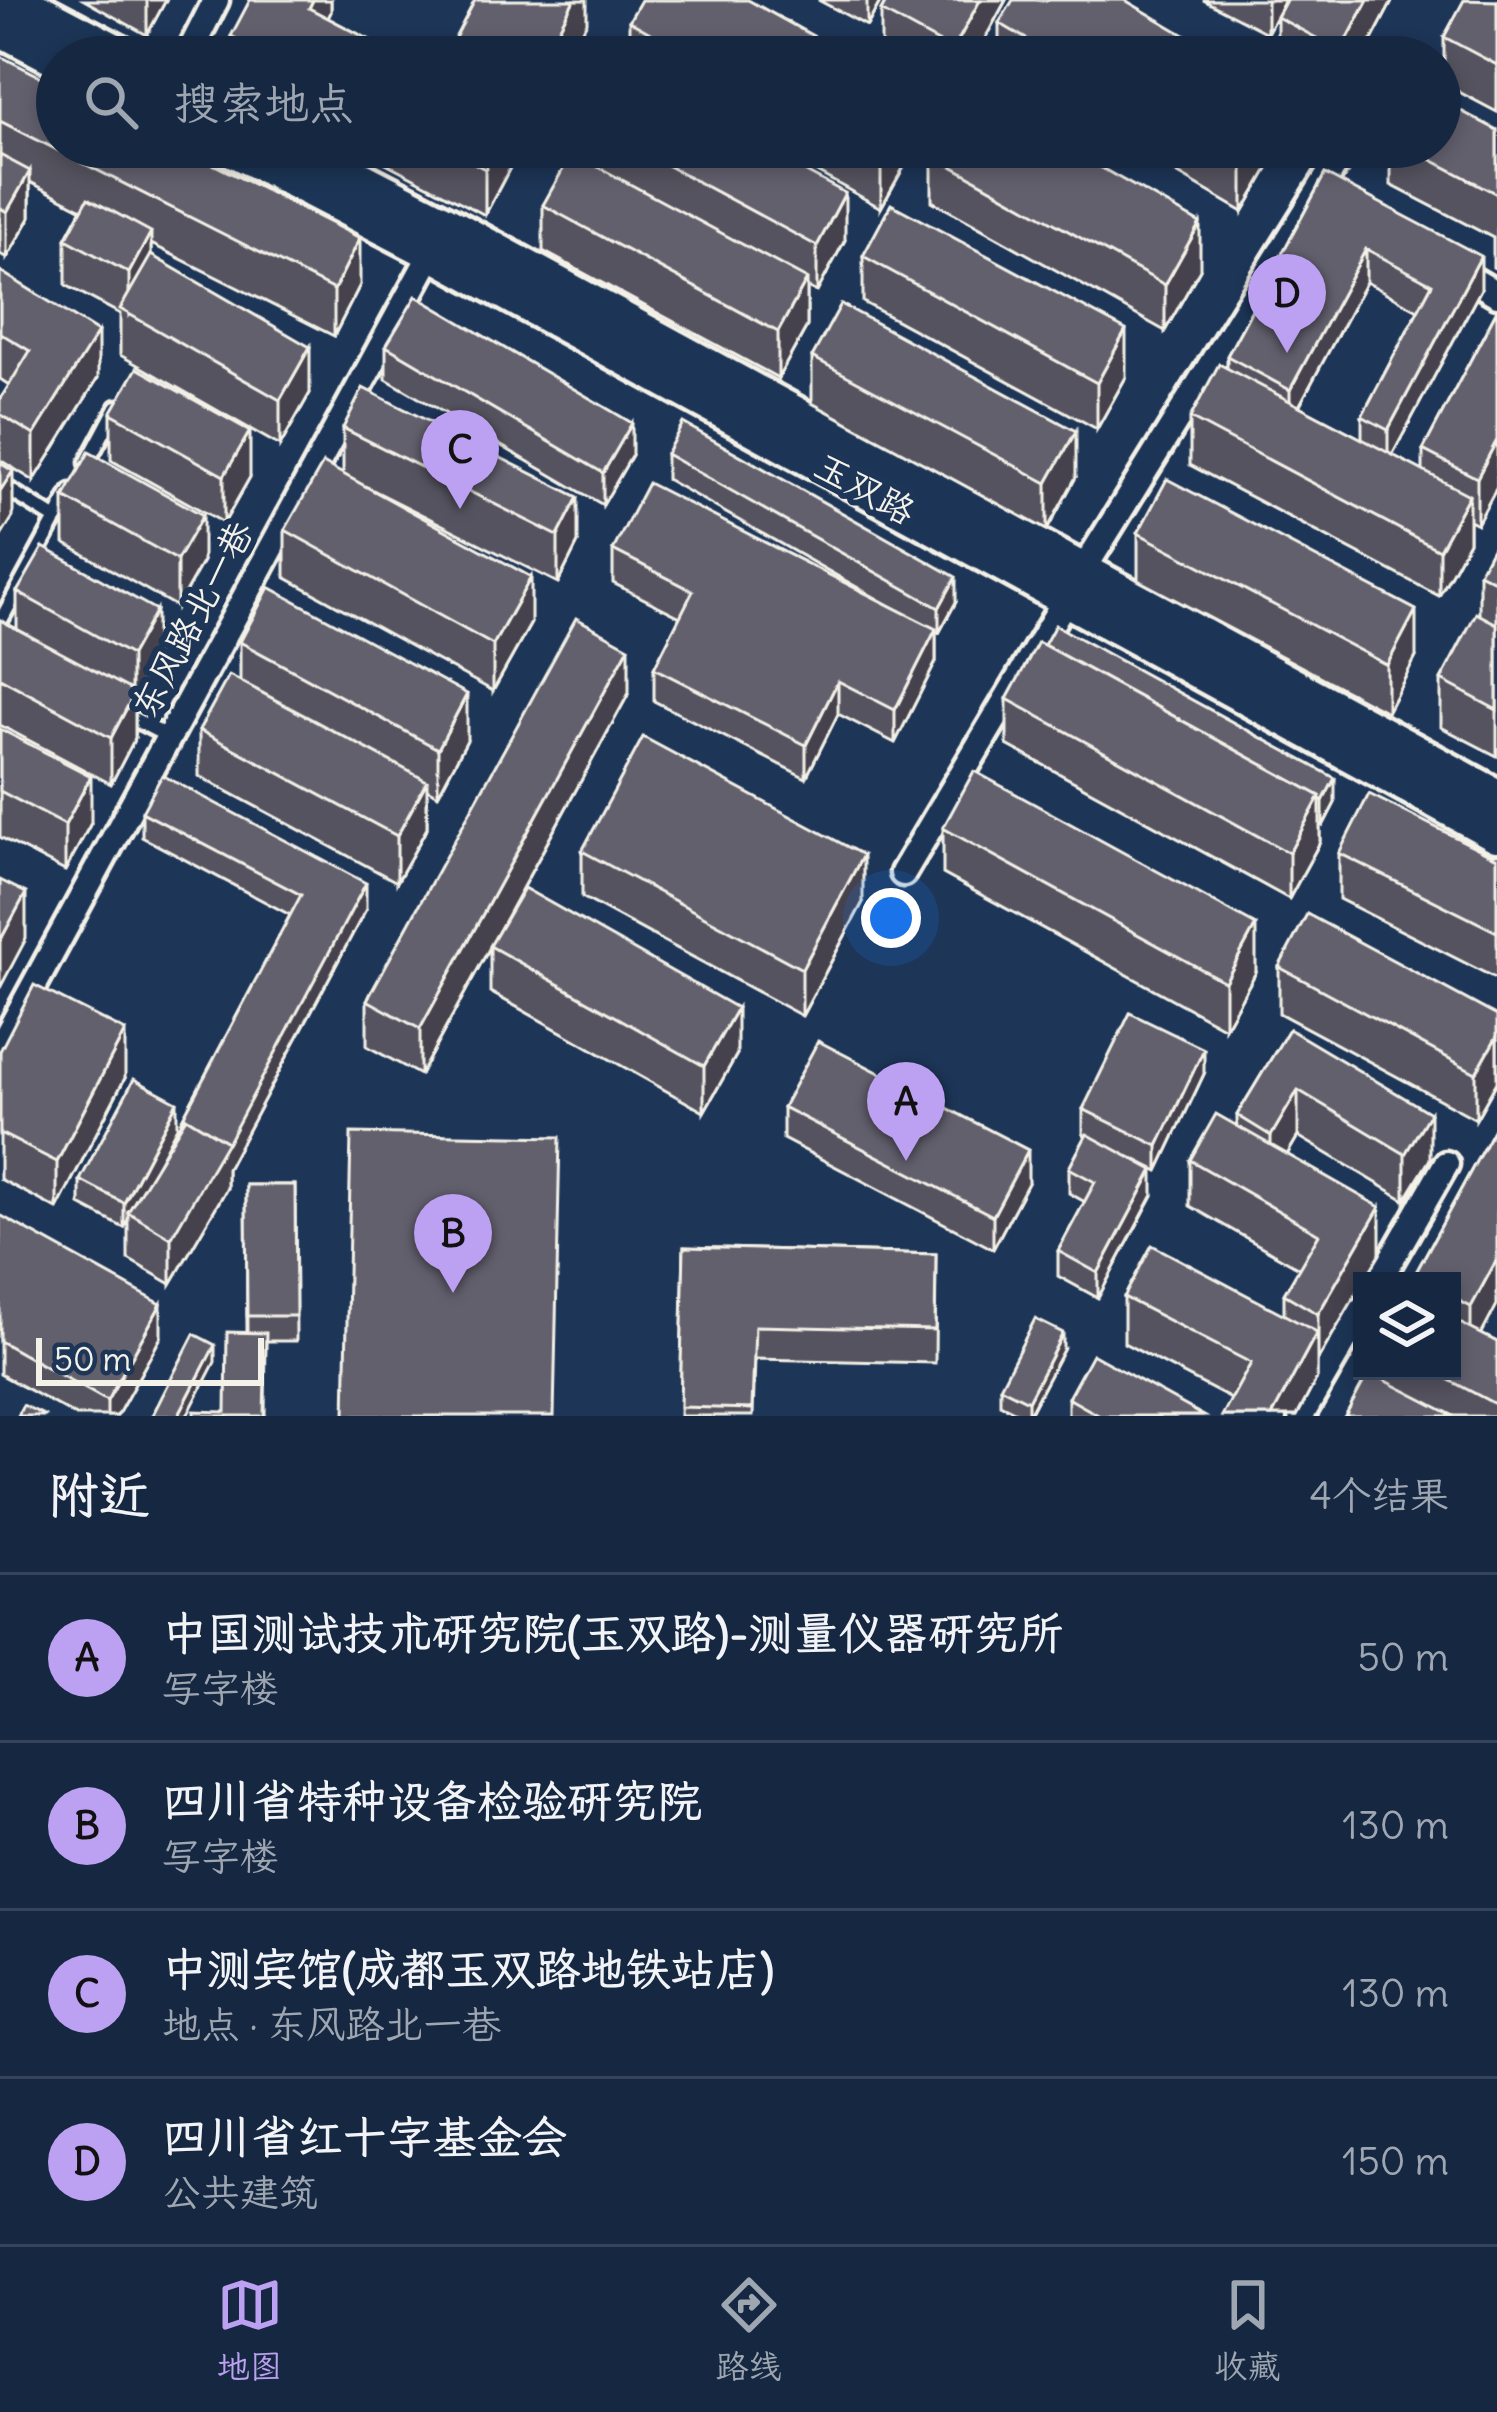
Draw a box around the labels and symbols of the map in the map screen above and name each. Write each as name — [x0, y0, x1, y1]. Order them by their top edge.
pin: D — [1248, 254, 1326, 353]
pin: C — [421, 410, 499, 509]
street label: 玉双路 — [807, 443, 923, 534]
street label: 东风路北一巷 — [122, 513, 263, 725]
your location — [861, 888, 921, 948]
pin: A — [867, 1062, 945, 1161]
pin: B — [414, 1194, 492, 1293]
scale bar — [36, 1332, 264, 1385]

